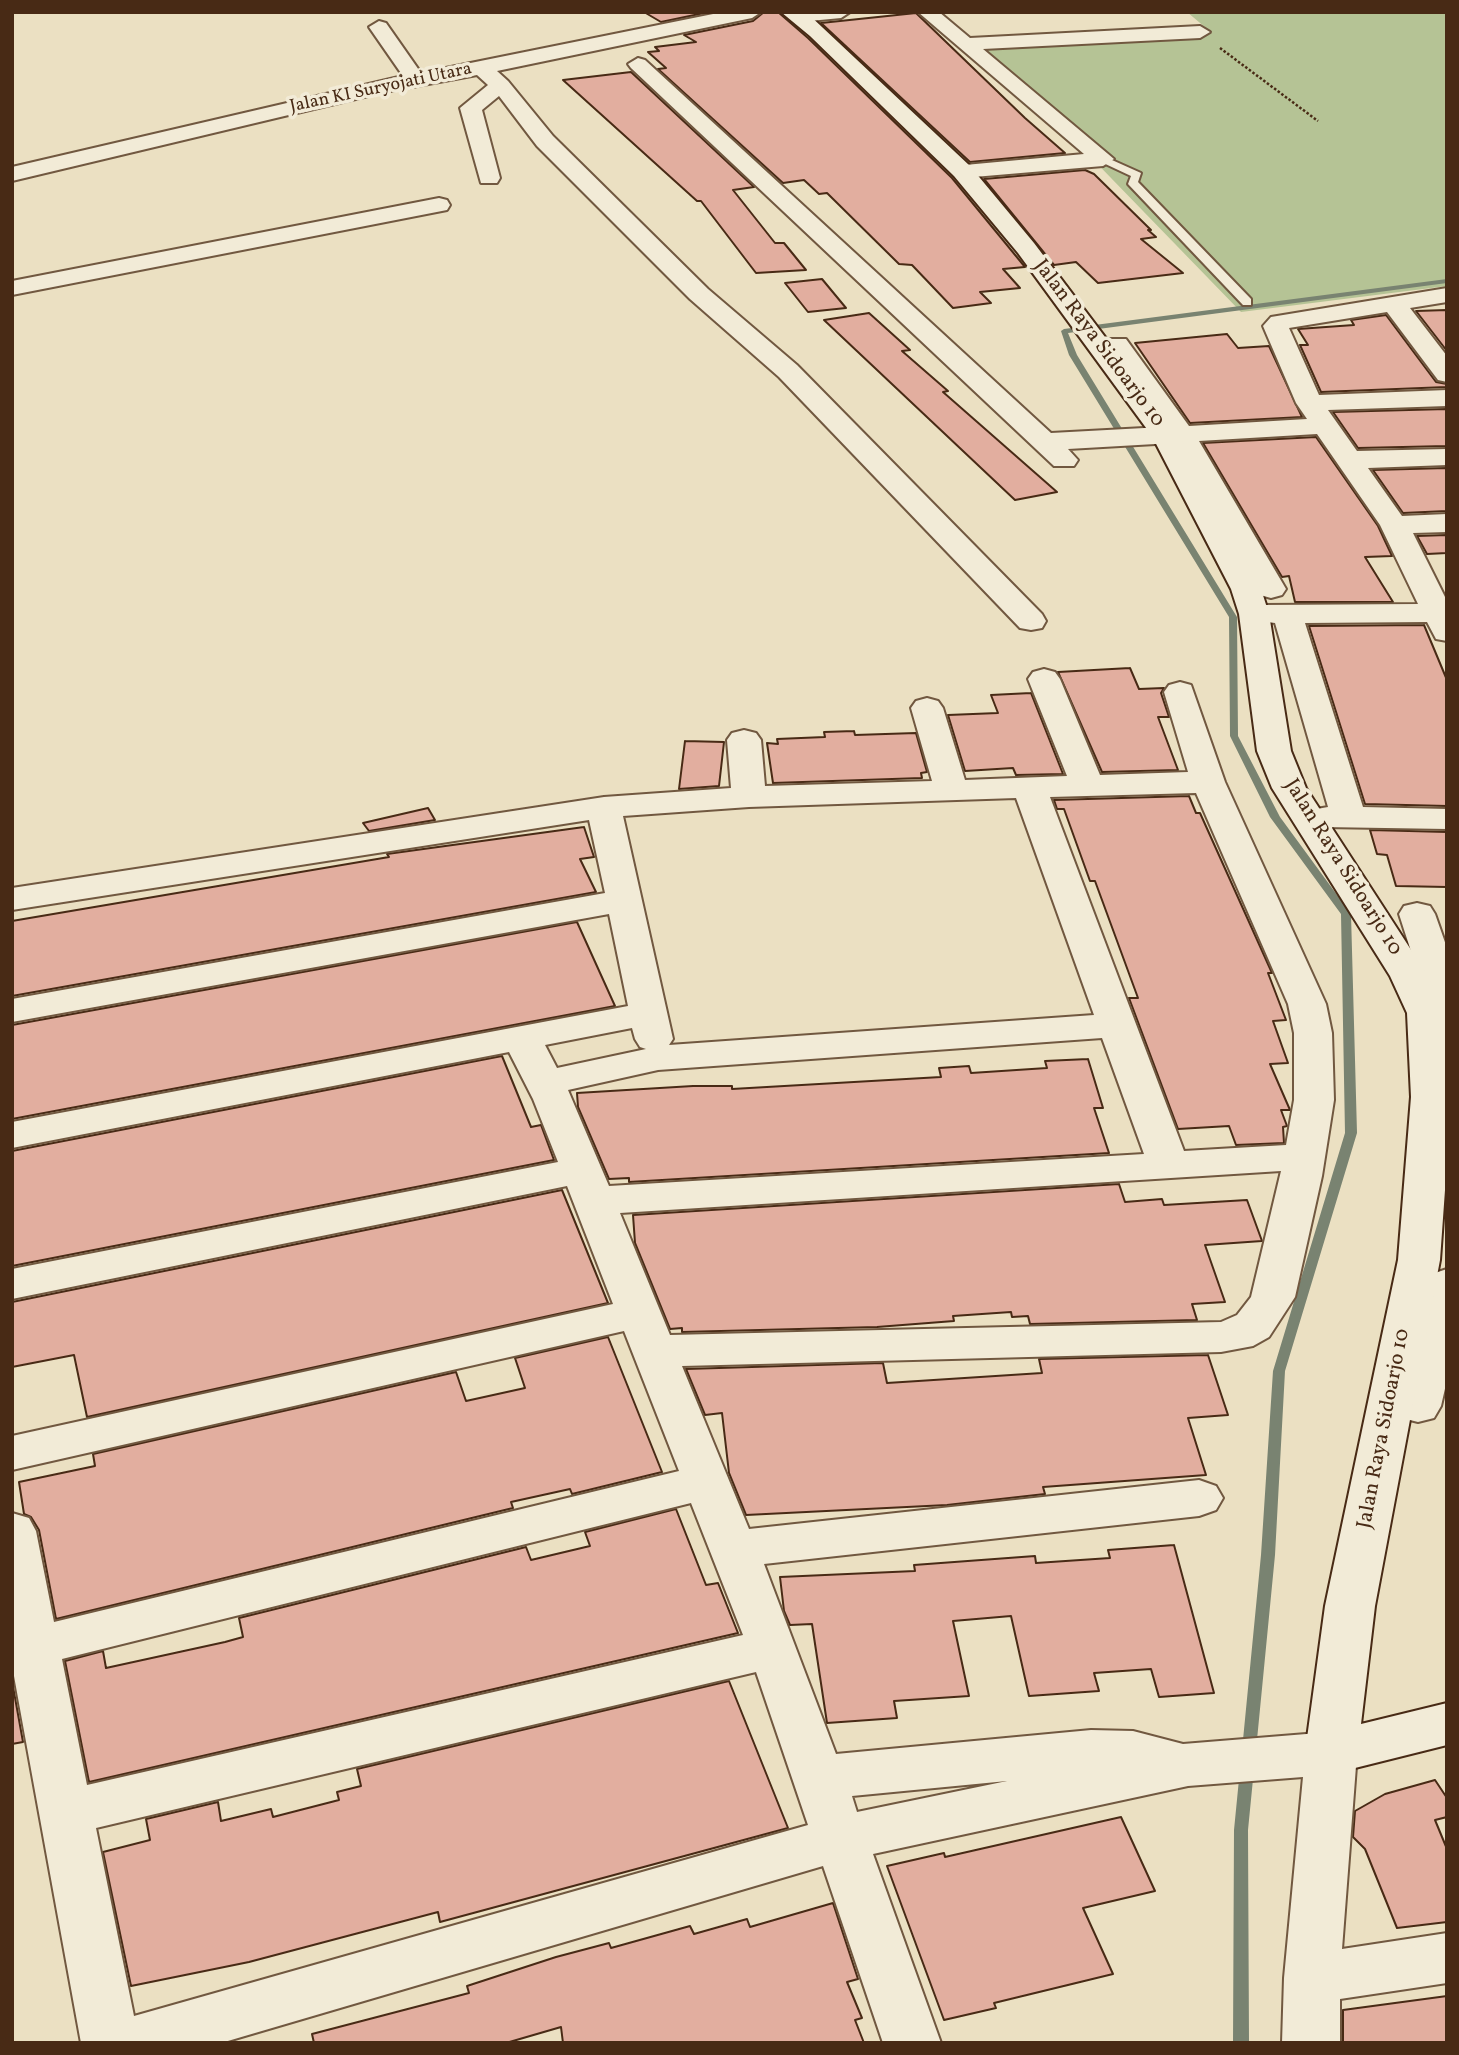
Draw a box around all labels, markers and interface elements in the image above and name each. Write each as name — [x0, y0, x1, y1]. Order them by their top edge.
street label: Jalan KI Suryojati Utara — [288, 59, 474, 119]
street label: Jalan Raya Sidoarjo 10 — [1027, 255, 1169, 433]
street label: Jalan Raya Sidoarjo 10 — [1277, 775, 1407, 961]
street label: Jalan Raya Sidoarjo 10 — [1353, 1327, 1417, 1531]

